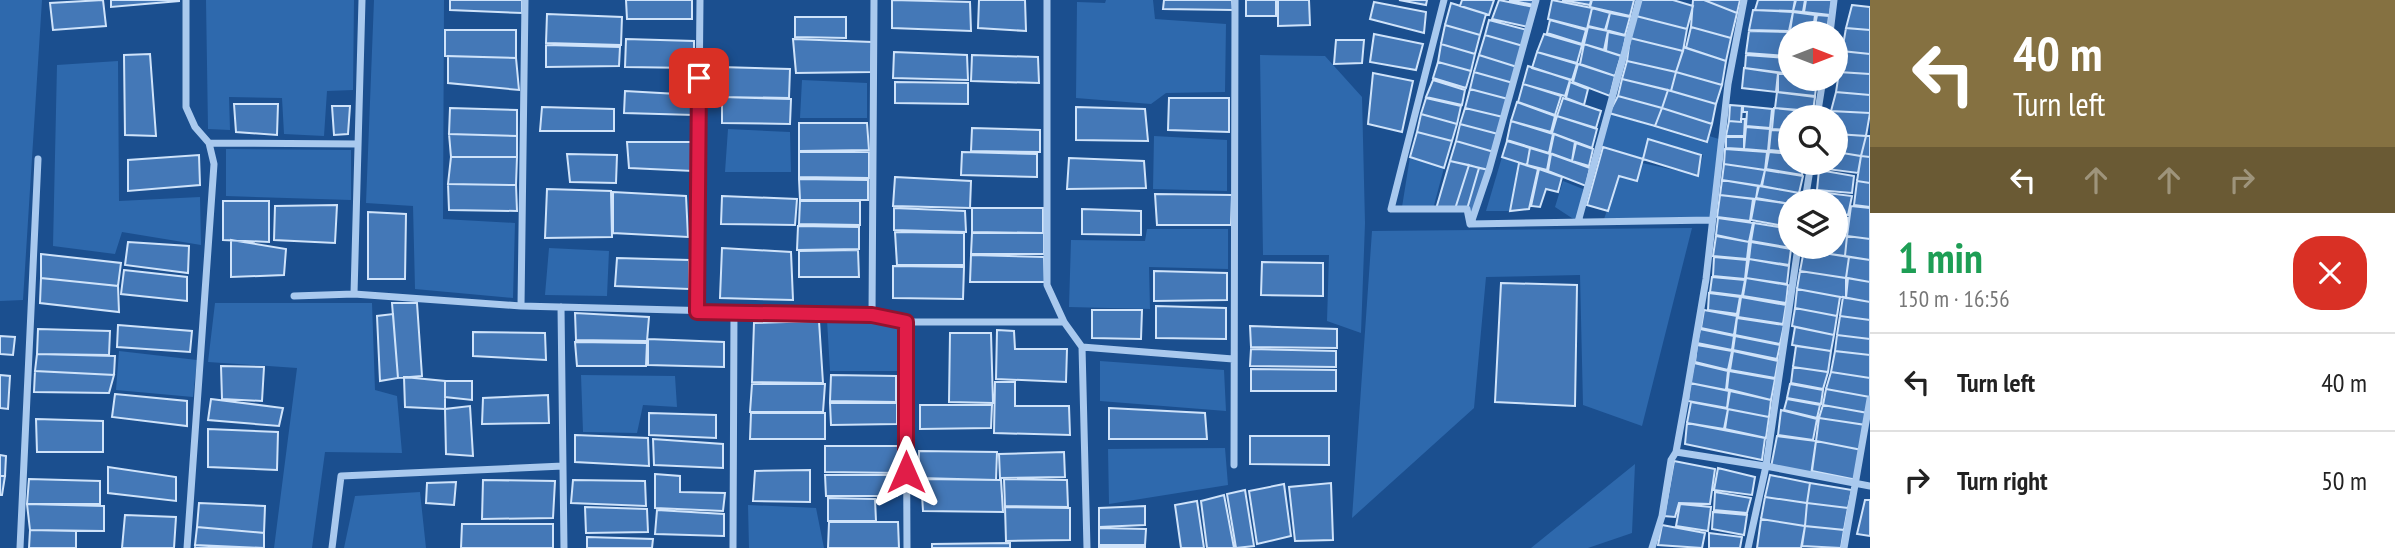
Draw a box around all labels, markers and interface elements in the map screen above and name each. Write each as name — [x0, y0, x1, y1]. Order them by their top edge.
north arrow — [1778, 21, 1848, 91]
map controls — [1778, 21, 1848, 259]
text: 40 m — [2013, 21, 2102, 85]
icon: left — [1898, 28, 1989, 119]
pin — [669, 48, 729, 108]
icon: arrive — [680, 59, 718, 97]
text: Turn left — [2013, 83, 2105, 125]
button: search — [1778, 105, 1848, 175]
icon: left — [2004, 161, 2042, 199]
icon: ahead — [2077, 161, 2115, 199]
icon: ahead — [2150, 161, 2188, 199]
icon: right — [2223, 161, 2261, 199]
button: layers — [1778, 189, 1848, 259]
text: 1 min — [1898, 230, 1983, 285]
button: close — [2293, 236, 2367, 310]
text: 150 m · 16:56 — [1898, 284, 2010, 313]
icon: left — [1898, 363, 1936, 401]
text: Turn left — [1957, 366, 2035, 399]
text: 40 m — [2321, 366, 2367, 399]
position arrow — [869, 435, 943, 509]
icon: right — [1898, 461, 1936, 499]
text: Turn right — [1957, 464, 2048, 497]
text: 50 m — [2321, 464, 2367, 497]

